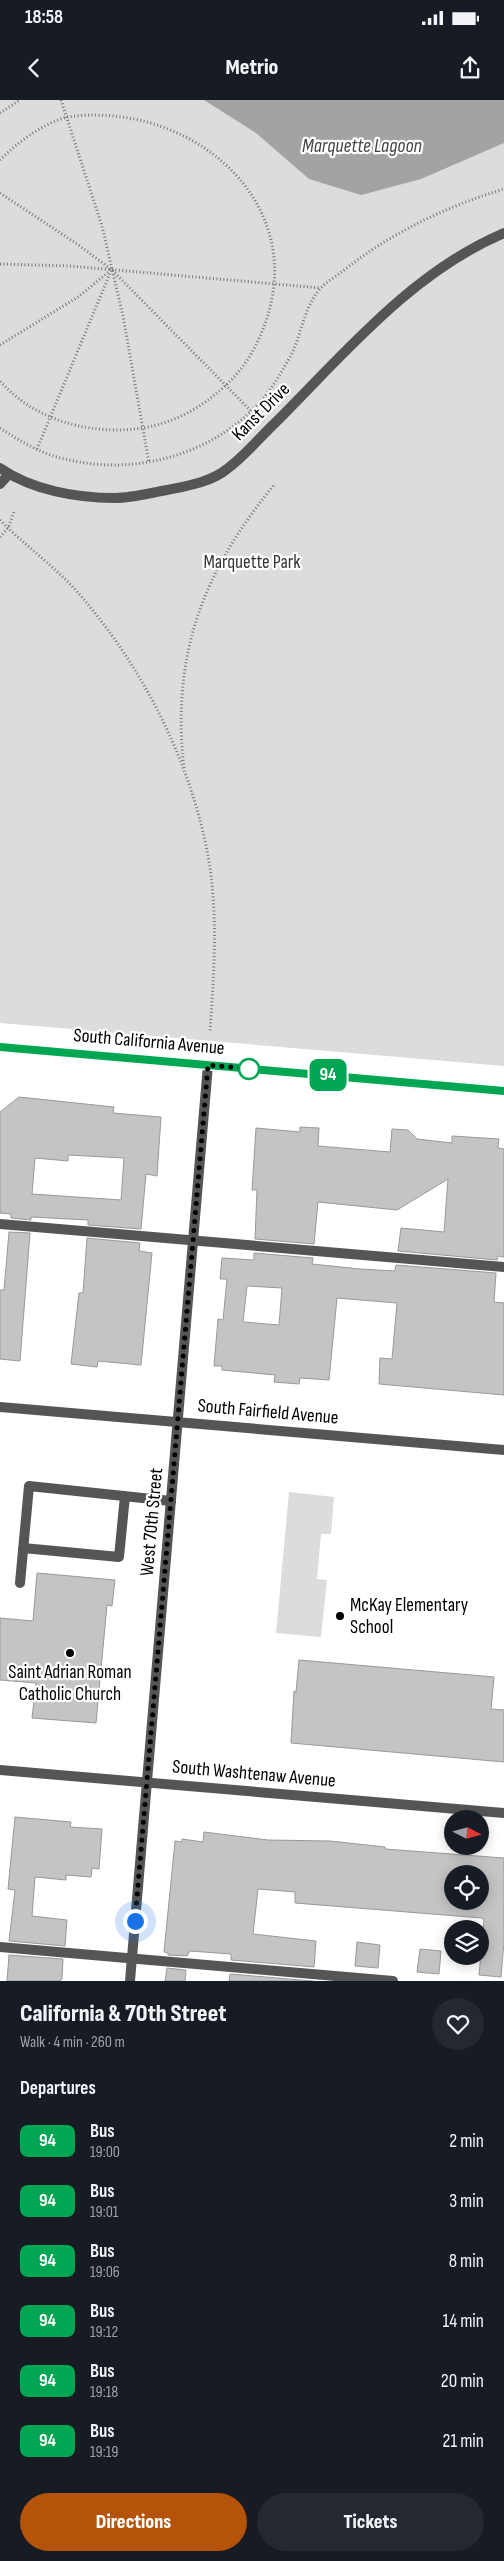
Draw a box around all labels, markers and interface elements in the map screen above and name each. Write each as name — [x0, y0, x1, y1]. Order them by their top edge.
text: 18:58 — [25, 6, 63, 29]
icon: back — [20, 54, 48, 82]
text: Metrio — [226, 54, 278, 81]
icon: share — [456, 54, 484, 82]
water label: Marquette Lagoon — [302, 134, 422, 158]
street label: Kanst Drive — [227, 378, 295, 446]
park label: Marquette Park — [203, 551, 301, 574]
street label: South California Avenue — [73, 1024, 225, 1060]
unlabelled marker — [238, 1058, 260, 1080]
line badge: 94 — [306, 1059, 350, 1091]
text: 94 — [320, 1064, 336, 1085]
street label: South Fairfield Avenue — [197, 1394, 339, 1430]
street label: West 70th Street — [136, 1467, 168, 1577]
place label: McKay Elementary School — [350, 1594, 469, 1639]
marker: McKay Elementary School — [334, 1610, 346, 1622]
marker: Saint Adrian Roman Catholic Church — [64, 1647, 76, 1659]
place label: Saint Adrian Roman Catholic Church — [8, 1661, 132, 1706]
street label: South Washtenaw Avenue — [171, 1755, 337, 1793]
north arrow — [444, 1810, 489, 1855]
map controls — [444, 1810, 489, 1965]
button: locate — [444, 1865, 489, 1910]
your location — [123, 1909, 148, 1934]
button: layers — [444, 1920, 489, 1965]
button: heart — [432, 1998, 484, 2050]
text: California & 70th Street — [20, 1999, 226, 2028]
text: Walk · 4 min · 260 m — [20, 2033, 125, 2052]
text: Departures — [20, 2077, 96, 2100]
text: Bus — [90, 2120, 115, 2143]
text: 94 — [39, 2130, 56, 2151]
text: 2 min — [449, 2130, 484, 2153]
text: 19:00 — [90, 2143, 120, 2162]
text: Bus — [90, 2180, 115, 2203]
text: 94 — [39, 2190, 56, 2211]
text: 3 min — [449, 2190, 484, 2213]
text: 19:01 — [90, 2203, 118, 2222]
text: Bus — [90, 2240, 115, 2263]
text: 94 — [39, 2250, 56, 2271]
text: 8 min — [449, 2250, 484, 2273]
text: 19:06 — [90, 2263, 120, 2282]
text: Bus — [90, 2300, 115, 2323]
text: 94 — [39, 2310, 56, 2331]
text: 14 min — [443, 2310, 484, 2333]
text: 19:12 — [90, 2323, 118, 2342]
text: Bus — [90, 2360, 115, 2383]
text: 94 — [39, 2370, 56, 2391]
text: 20 min — [441, 2370, 484, 2393]
text: 19:18 — [90, 2383, 118, 2402]
text: Bus — [90, 2420, 115, 2443]
text: 94 — [39, 2430, 56, 2451]
text: 21 min — [443, 2430, 484, 2453]
text: 19:19 — [90, 2443, 118, 2462]
button: Directions — [20, 2493, 247, 2551]
button: Tickets — [257, 2493, 484, 2551]

